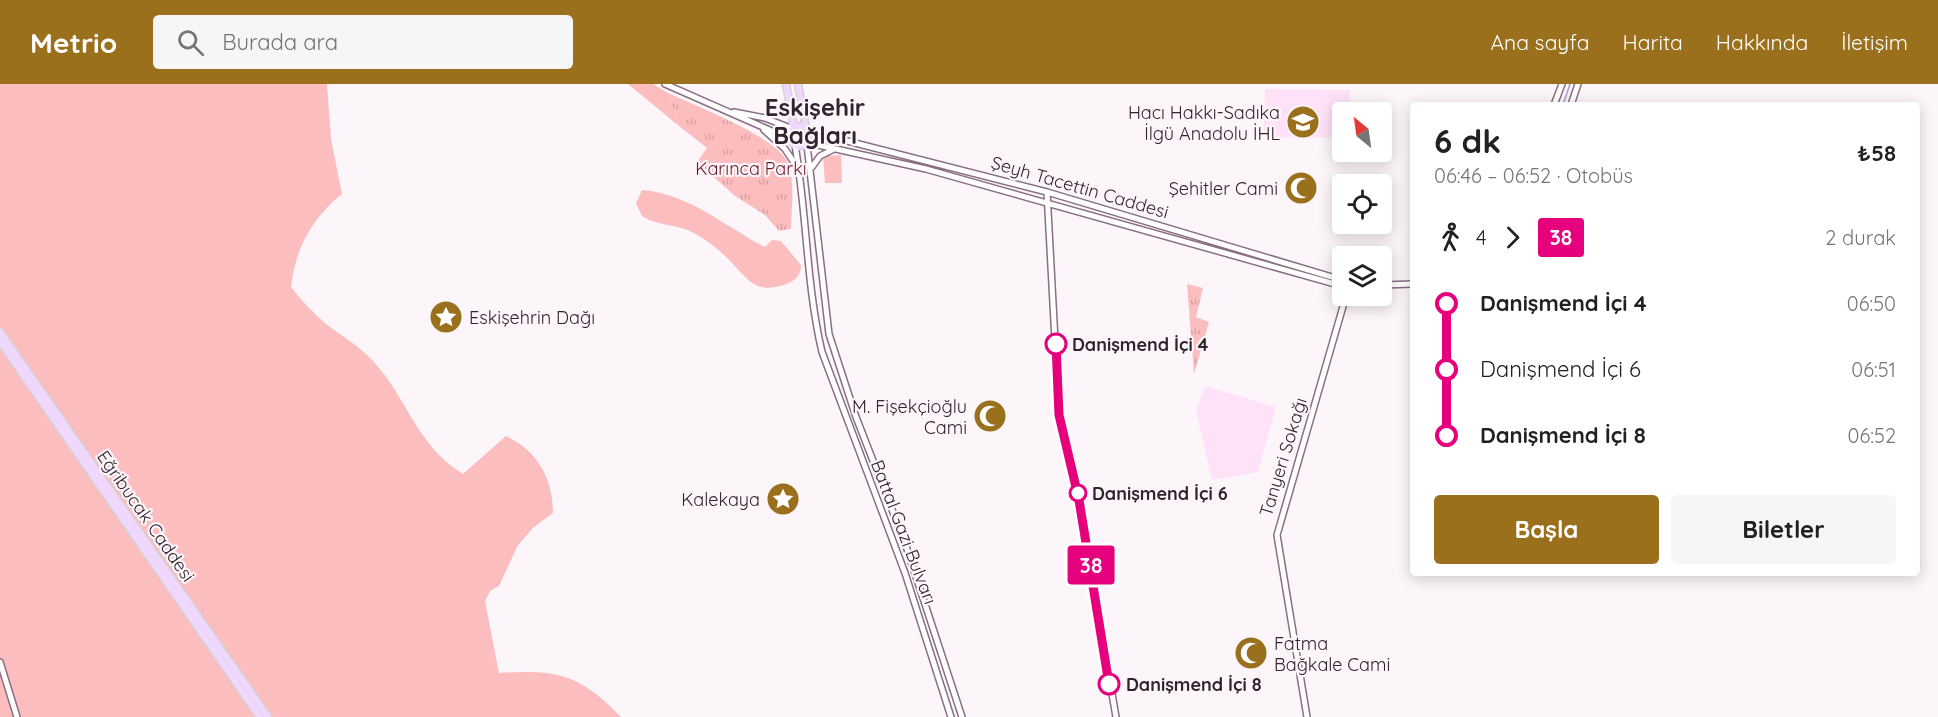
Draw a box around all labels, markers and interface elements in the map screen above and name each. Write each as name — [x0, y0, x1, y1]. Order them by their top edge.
search box — [153, 15, 573, 69]
text: Metrio — [30, 25, 117, 60]
icon: search — [174, 26, 207, 59]
text: Burada ara — [222, 28, 338, 56]
text: Ana sayfa — [1490, 29, 1590, 55]
text: Harita — [1623, 29, 1683, 55]
text: Hakkında — [1716, 29, 1808, 55]
text: İletişim — [1841, 29, 1908, 55]
district label: Eskişehir Bağları — [765, 92, 865, 150]
place label: Hacı Hakkı-Sadıka İlgü Anadolu İHL — [1128, 101, 1280, 145]
north arrow — [1332, 102, 1392, 162]
map controls — [1332, 102, 1392, 306]
school or university icon: Hacı Hakkı-Sadıka İlgü Anadolu İHL — [1285, 104, 1321, 140]
text: 6 dk — [1434, 120, 1501, 161]
text: ₺58 — [1857, 139, 1896, 167]
street label: Şeyh Tacettin Caddesi — [989, 151, 1171, 223]
park label: Karınca Parkı — [695, 157, 807, 180]
text: 06:46 – 06:52 · Otobüs — [1434, 163, 1633, 188]
mosque icon: Şehitler Cami — [1283, 170, 1319, 206]
button: locate — [1332, 174, 1392, 234]
place label: Şehitler Cami — [1169, 177, 1278, 200]
icon: walk — [1434, 221, 1467, 254]
icon: forward — [1496, 221, 1529, 254]
text: 38 — [1550, 224, 1572, 250]
text: 4 — [1476, 225, 1487, 250]
text: 2 durak — [1825, 225, 1896, 250]
button: layers — [1332, 246, 1392, 306]
text: Danişmend İçi 4 — [1480, 289, 1647, 317]
text: 06:50 — [1847, 291, 1896, 316]
place icon: Eskişehrin Dağı — [428, 299, 464, 335]
place label: Eskişehrin Dağı — [469, 306, 595, 329]
marker: Danişmend İçi 4 — [1045, 333, 1067, 355]
place label: Danişmend İçi 4 — [1072, 333, 1209, 356]
text: Danişmend İçi 6 — [1480, 355, 1641, 383]
text: 06:51 — [1851, 357, 1896, 382]
place label: M. Fişekçioğlu Cami — [852, 395, 967, 439]
street label: Tanyeri Sokağı — [1254, 395, 1312, 519]
mosque icon: M. Fişekçioğlu Cami — [972, 398, 1008, 434]
text: Danişmend İçi 8 — [1480, 421, 1646, 449]
text: 06:52 — [1848, 423, 1896, 448]
street label: Eğribucak Caddesi — [92, 446, 200, 586]
street label: Battal Gazi Bulvarı — [866, 457, 942, 607]
place icon: Kalekaya — [765, 481, 801, 517]
place label: Danişmend İçi 6 — [1092, 482, 1228, 505]
marker: Danişmend İçi 6 — [1069, 484, 1087, 502]
place label: Kalekaya — [681, 488, 760, 511]
button: Başla — [1434, 495, 1659, 564]
button: Biletler — [1671, 495, 1896, 564]
line badge: 38 — [1064, 546, 1118, 584]
text: 38 — [1080, 552, 1102, 578]
place label: Fatma Bağkale Cami — [1274, 632, 1390, 676]
mosque icon: Fatma Bağkale Cami — [1233, 635, 1269, 671]
marker: Danişmend İçi 8 — [1098, 673, 1120, 695]
place label: Danişmend İçi 8 — [1126, 673, 1262, 696]

